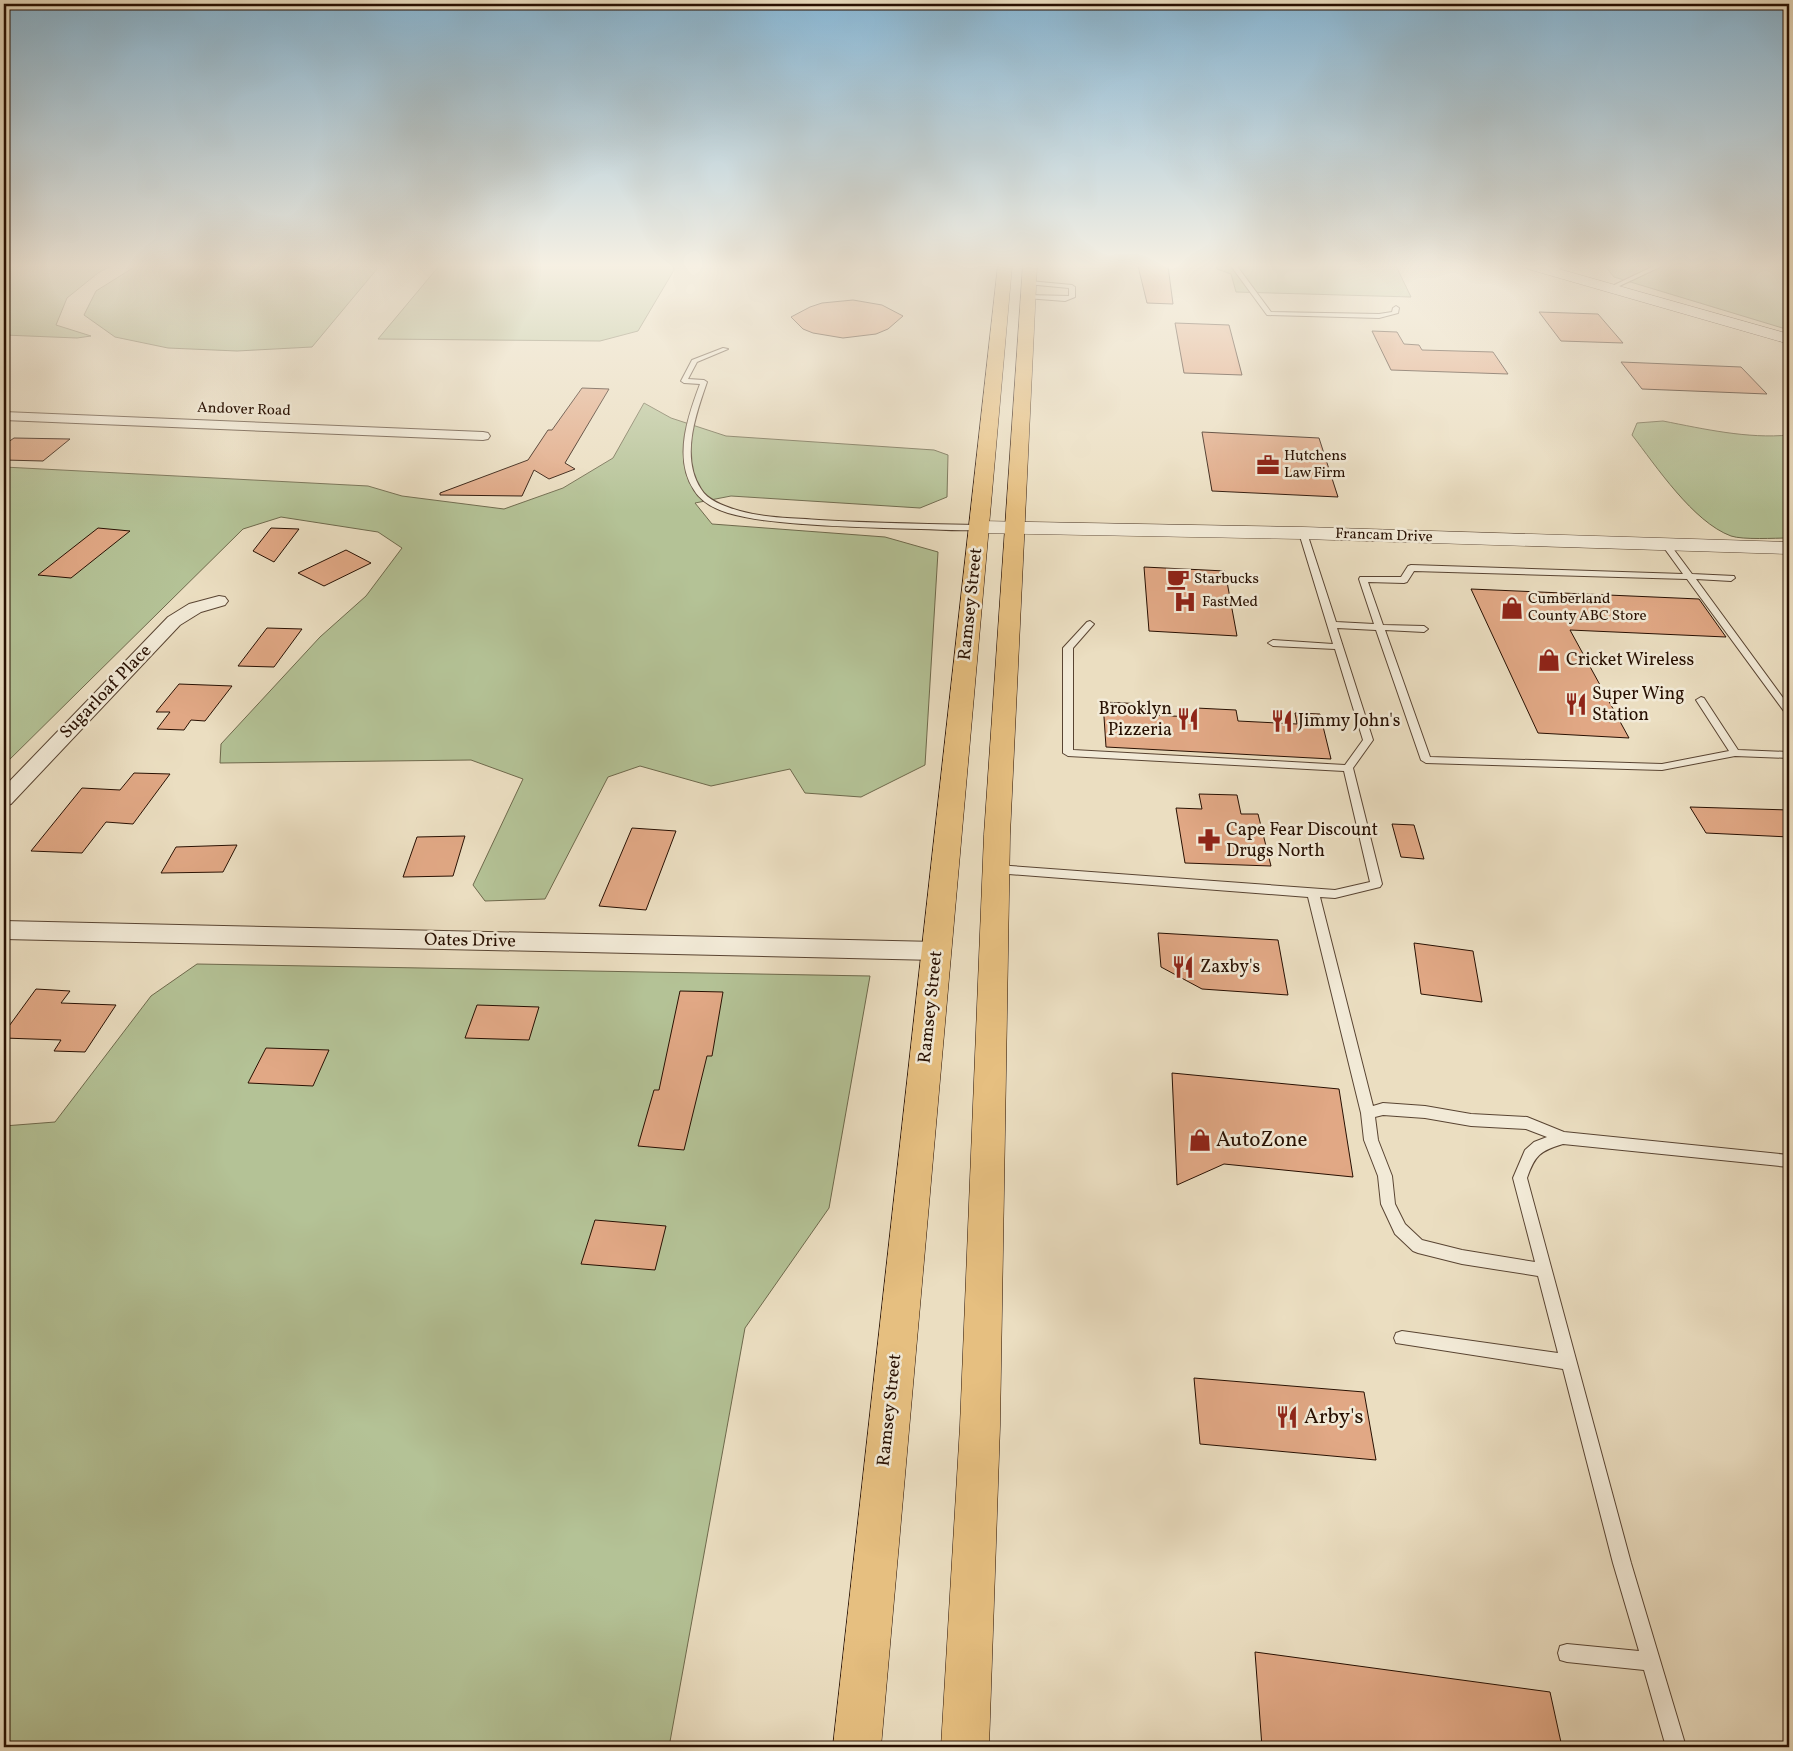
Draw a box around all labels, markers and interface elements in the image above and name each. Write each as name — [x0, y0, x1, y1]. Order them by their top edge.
street label: Andover Road — [197, 398, 291, 422]
place label: Hutchens Law Firm — [1284, 446, 1347, 484]
office icon: Hutchens Law Firm — [1255, 452, 1281, 478]
street label: Francam Drive — [1335, 524, 1433, 548]
street label: Ramsey Street — [953, 546, 989, 662]
cafe icon: Starbucks — [1165, 566, 1191, 592]
place label: Starbucks — [1194, 569, 1259, 590]
hospital icon: FastMed — [1172, 589, 1198, 615]
place label: Cumberland County ABC Store — [1528, 589, 1647, 627]
place label: FastMed — [1202, 592, 1258, 613]
shop icon: Cumberland County ABC Store — [1499, 595, 1525, 621]
street label: Sugarloaf Place — [54, 639, 158, 745]
shop icon: Cricket Wireless — [1536, 647, 1562, 673]
place label: Cricket Wireless — [1566, 648, 1694, 673]
place label: Super Wing Station — [1592, 682, 1684, 728]
restaurant icon: Super Wing Station — [1563, 691, 1589, 717]
place label: Brooklyn Pizzeria — [1099, 697, 1172, 743]
restaurant icon: Brooklyn Pizzeria — [1175, 706, 1201, 732]
restaurant icon: Jimmy John's — [1269, 708, 1295, 734]
place label: Jimmy John's — [1298, 709, 1400, 734]
place label: Cape Fear Discount Drugs North — [1226, 818, 1378, 864]
pharmacy icon: Cape Fear Discount Drugs North — [1196, 827, 1222, 853]
street label: Oates Drive — [424, 928, 516, 954]
street label: Ramsey Street — [913, 949, 949, 1065]
restaurant icon: Zaxby's — [1170, 954, 1196, 980]
place label: Zaxby's — [1200, 955, 1260, 980]
place label: AutoZone — [1216, 1126, 1308, 1155]
shop icon: AutoZone — [1187, 1127, 1213, 1153]
street label: Ramsey Street — [872, 1352, 908, 1468]
place label: Arby's — [1304, 1403, 1363, 1432]
restaurant icon: Arby's — [1274, 1404, 1300, 1430]

